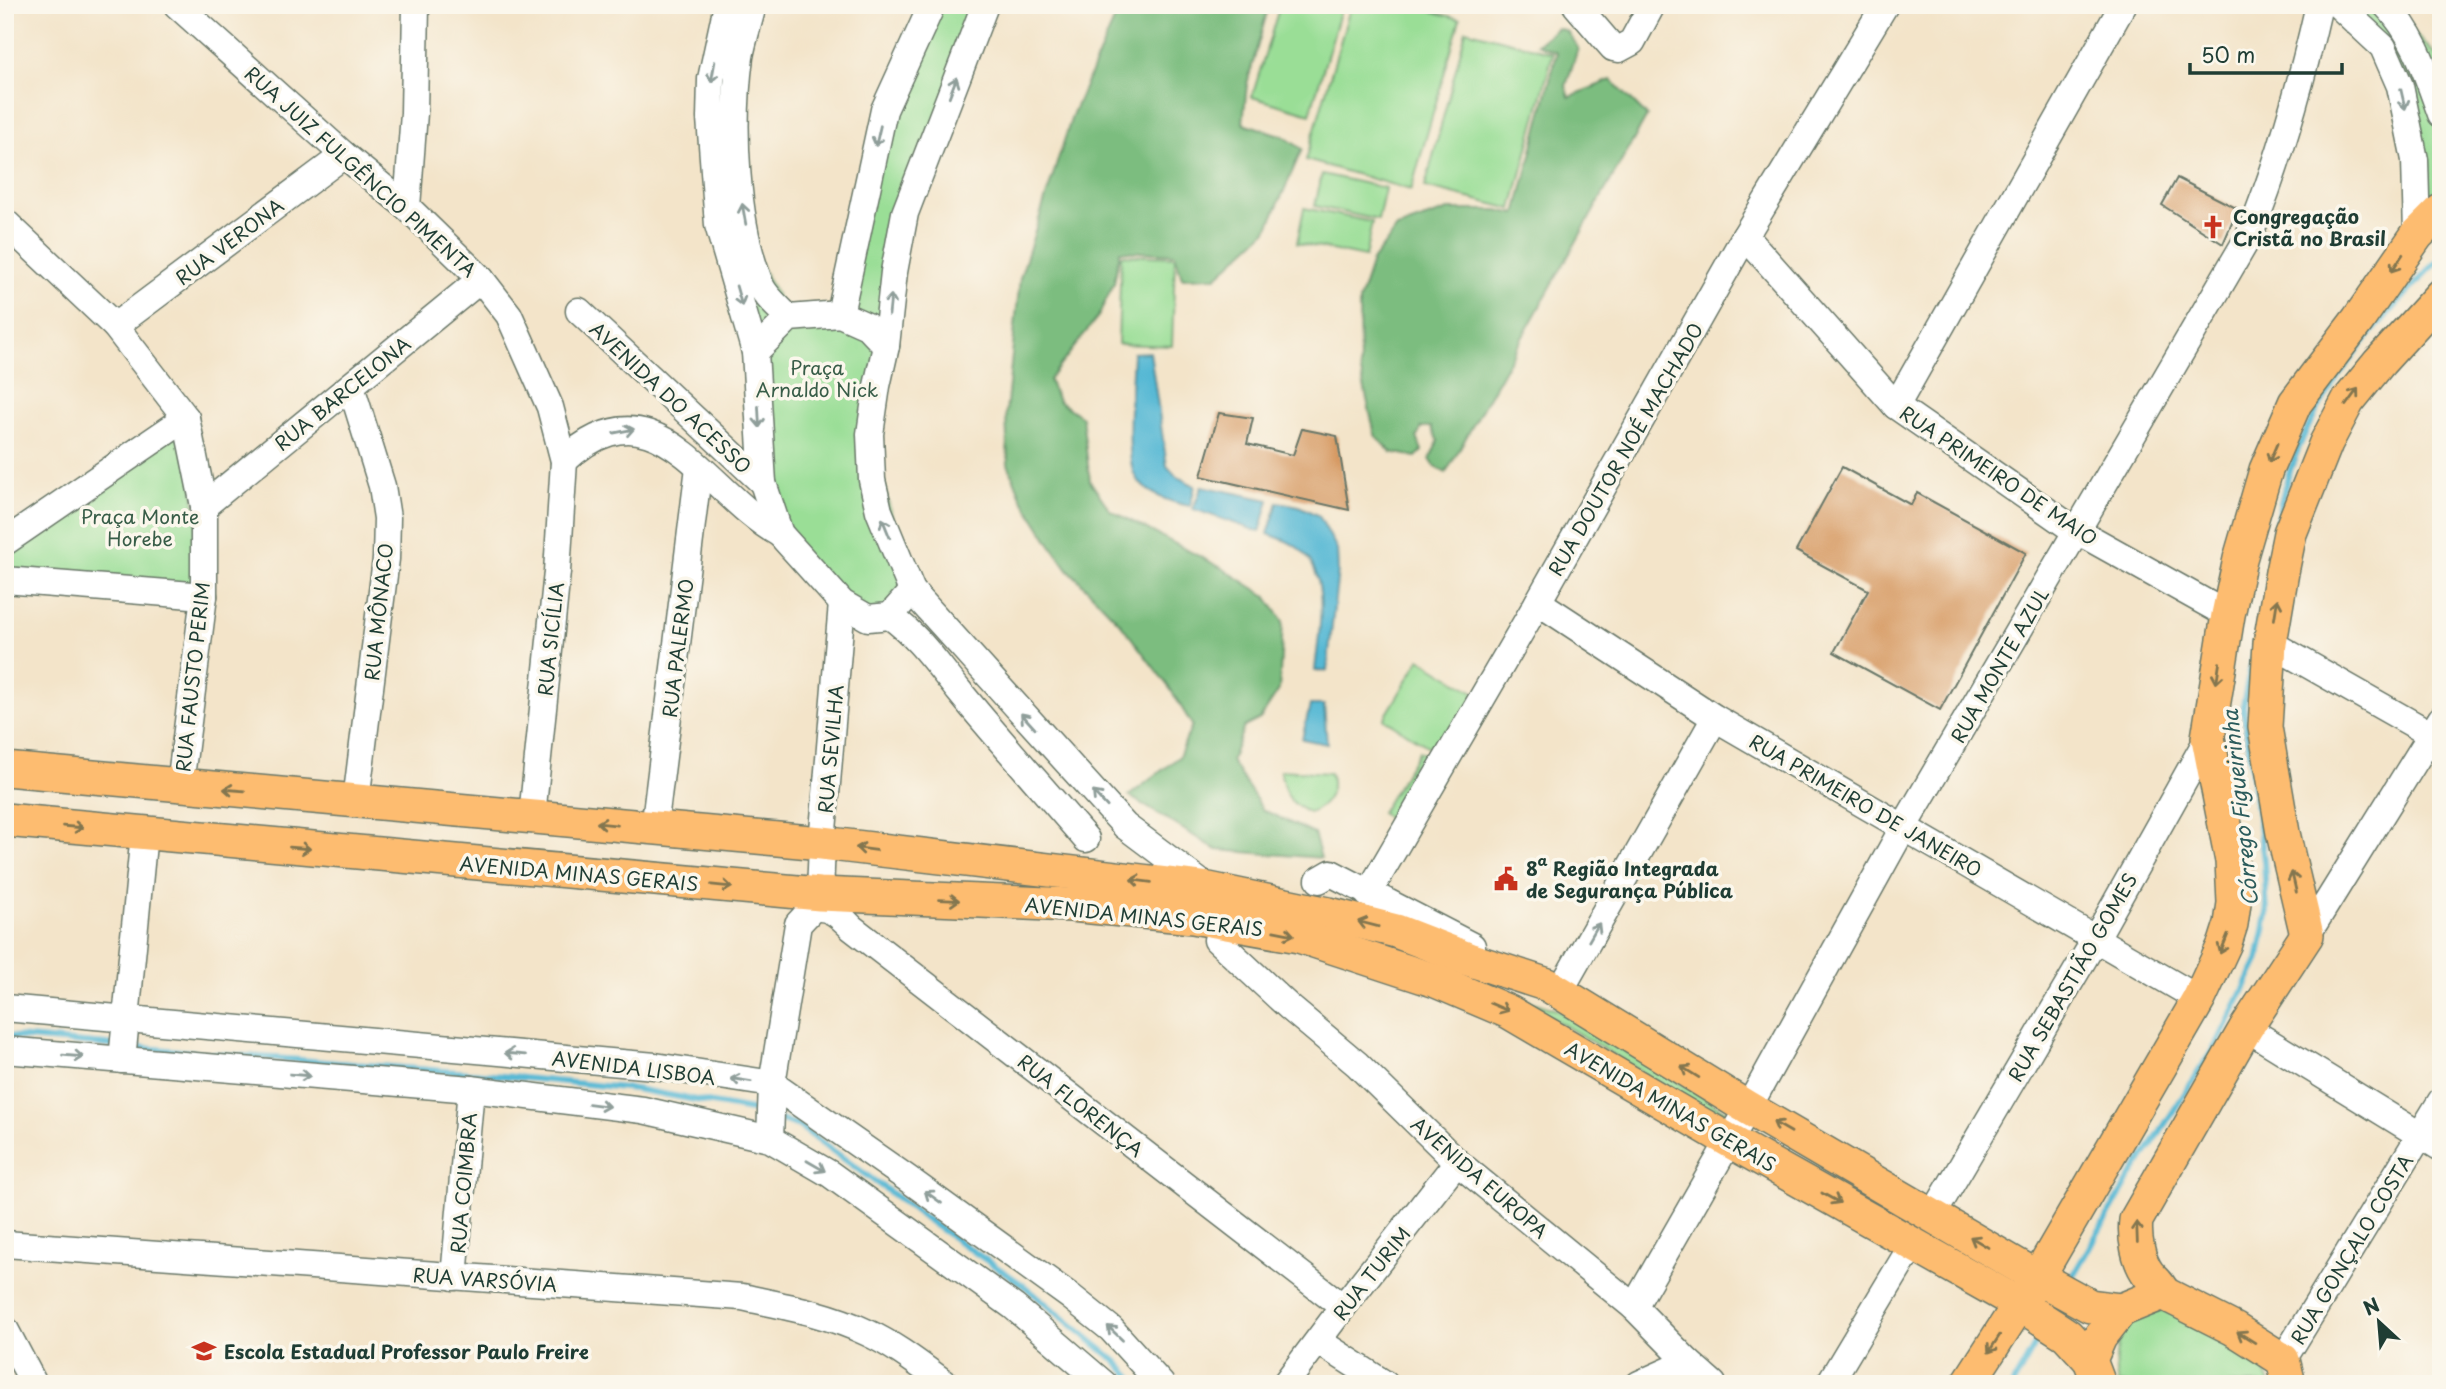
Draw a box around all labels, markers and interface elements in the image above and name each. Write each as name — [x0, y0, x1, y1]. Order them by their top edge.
scale bar — [2190, 32, 2343, 76]
text: 50 m — [2201, 38, 2255, 70]
street label: RUA JUIZ FULGÊNCIO PIMENTA — [239, 59, 483, 283]
one-way arrow — [706, 60, 719, 83]
one-way arrow — [947, 77, 960, 98]
one-way arrow — [2397, 87, 2410, 110]
one-way arrow — [871, 124, 885, 147]
street label: RUA VERONA — [169, 191, 289, 291]
place label: Congregação Cristã no Brasil — [2233, 202, 2386, 252]
one-way arrow — [736, 203, 750, 226]
church icon: Congregação Cristã no Brasil — [2199, 213, 2227, 241]
one-way arrow — [2390, 253, 2404, 272]
one-way arrow — [733, 284, 746, 307]
one-way arrow — [884, 294, 897, 316]
street label: AVENIDA DO ACESSO — [584, 315, 758, 479]
street label: RUA DOUTOR NOÉ MACHADO — [1541, 317, 1709, 581]
street label: RUA BARCELONA — [268, 329, 416, 457]
park label: Praça Arnaldo Nick — [756, 353, 879, 403]
one-way arrow — [2345, 388, 2359, 407]
street label: RUA PRIMEIRO DE MAIO — [1895, 398, 2103, 552]
one-way arrow — [753, 406, 766, 428]
one-way arrow — [612, 424, 635, 437]
one-way arrow — [2266, 441, 2279, 463]
park label: Praça Monte Horebe — [81, 502, 199, 552]
one-way arrow — [878, 518, 891, 539]
street label: RUA MÔNACO — [357, 542, 399, 682]
street label: RUA PALERMO — [655, 577, 699, 719]
street label: RUA FAUSTO PERIM — [168, 581, 216, 773]
street label: RUA SICÍLIA — [530, 581, 570, 697]
street label: RUA MONTE AZUL — [1943, 582, 2055, 748]
one-way arrow — [2270, 598, 2283, 621]
one-way arrow — [2211, 661, 2224, 684]
street label: RUA SEVILHA — [810, 684, 850, 814]
water label: Córrego Figueirinha — [2213, 707, 2265, 908]
one-way arrow — [1020, 713, 1037, 730]
street label: RUA PRIMEIRO DE JANEIRO — [1745, 727, 1987, 883]
one-way arrow — [224, 783, 246, 796]
one-way arrow — [1091, 791, 1108, 808]
one-way arrow — [597, 818, 619, 831]
one-way arrow — [61, 821, 84, 834]
one-way arrow — [288, 841, 311, 854]
one-way arrow — [855, 842, 878, 855]
street label: AVENIDA MINAS GERAIS — [459, 849, 699, 897]
place label: 8ª Região Integrada de Segurança Pública — [1526, 854, 1733, 904]
public building icon: 8ª Região Integrada de Segurança Pública — [1492, 865, 1520, 893]
street label: RUA SEBASTIÃO GOMES — [2001, 868, 2143, 1086]
one-way arrow — [2287, 871, 2300, 894]
one-way arrow — [1130, 874, 1153, 887]
one-way arrow — [710, 879, 732, 892]
street label: AVENIDA MINAS GERAIS — [1024, 890, 1264, 942]
one-way arrow — [937, 894, 960, 907]
one-way arrow — [1357, 917, 1380, 930]
one-way arrow — [1587, 922, 1601, 942]
one-way arrow — [1272, 926, 1295, 940]
one-way arrow — [2216, 933, 2229, 955]
one-way arrow — [1487, 1002, 1509, 1015]
street label: AVENIDA MINAS GERAIS — [1560, 1034, 1782, 1178]
street label: AVENIDA LISBOA — [550, 1043, 718, 1091]
one-way arrow — [504, 1047, 527, 1060]
street label: RUA FLORENÇA — [1012, 1047, 1150, 1163]
one-way arrow — [61, 1050, 84, 1063]
one-way arrow — [1680, 1064, 1700, 1078]
one-way arrow — [288, 1069, 311, 1082]
one-way arrow — [730, 1073, 753, 1086]
one-way arrow — [588, 1098, 610, 1111]
street label: AVENIDA EUROPA — [1406, 1110, 1555, 1244]
street label: RUA COIMBRA — [443, 1111, 483, 1255]
one-way arrow — [1773, 1120, 1793, 1134]
street label: RUA GONÇALO COSTA — [2285, 1149, 2417, 1349]
one-way arrow — [805, 1160, 826, 1173]
one-way arrow — [924, 1189, 943, 1204]
one-way arrow — [1820, 1191, 1840, 1205]
street label: RUA TURIM — [1326, 1220, 1416, 1326]
one-way arrow — [2130, 1221, 2143, 1244]
one-way arrow — [1969, 1235, 1989, 1249]
street label: RUA VARSÓVIA — [412, 1260, 558, 1298]
north arrow — [2344, 1288, 2414, 1358]
one-way arrow — [1106, 1325, 1123, 1342]
one-way arrow — [2237, 1329, 2256, 1344]
one-way arrow — [1986, 1334, 2001, 1353]
school or university icon: Escola Estadual Professor Paulo Freire — [190, 1337, 218, 1365]
place label: Escola Estadual Professor Paulo Freire — [224, 1337, 589, 1365]

